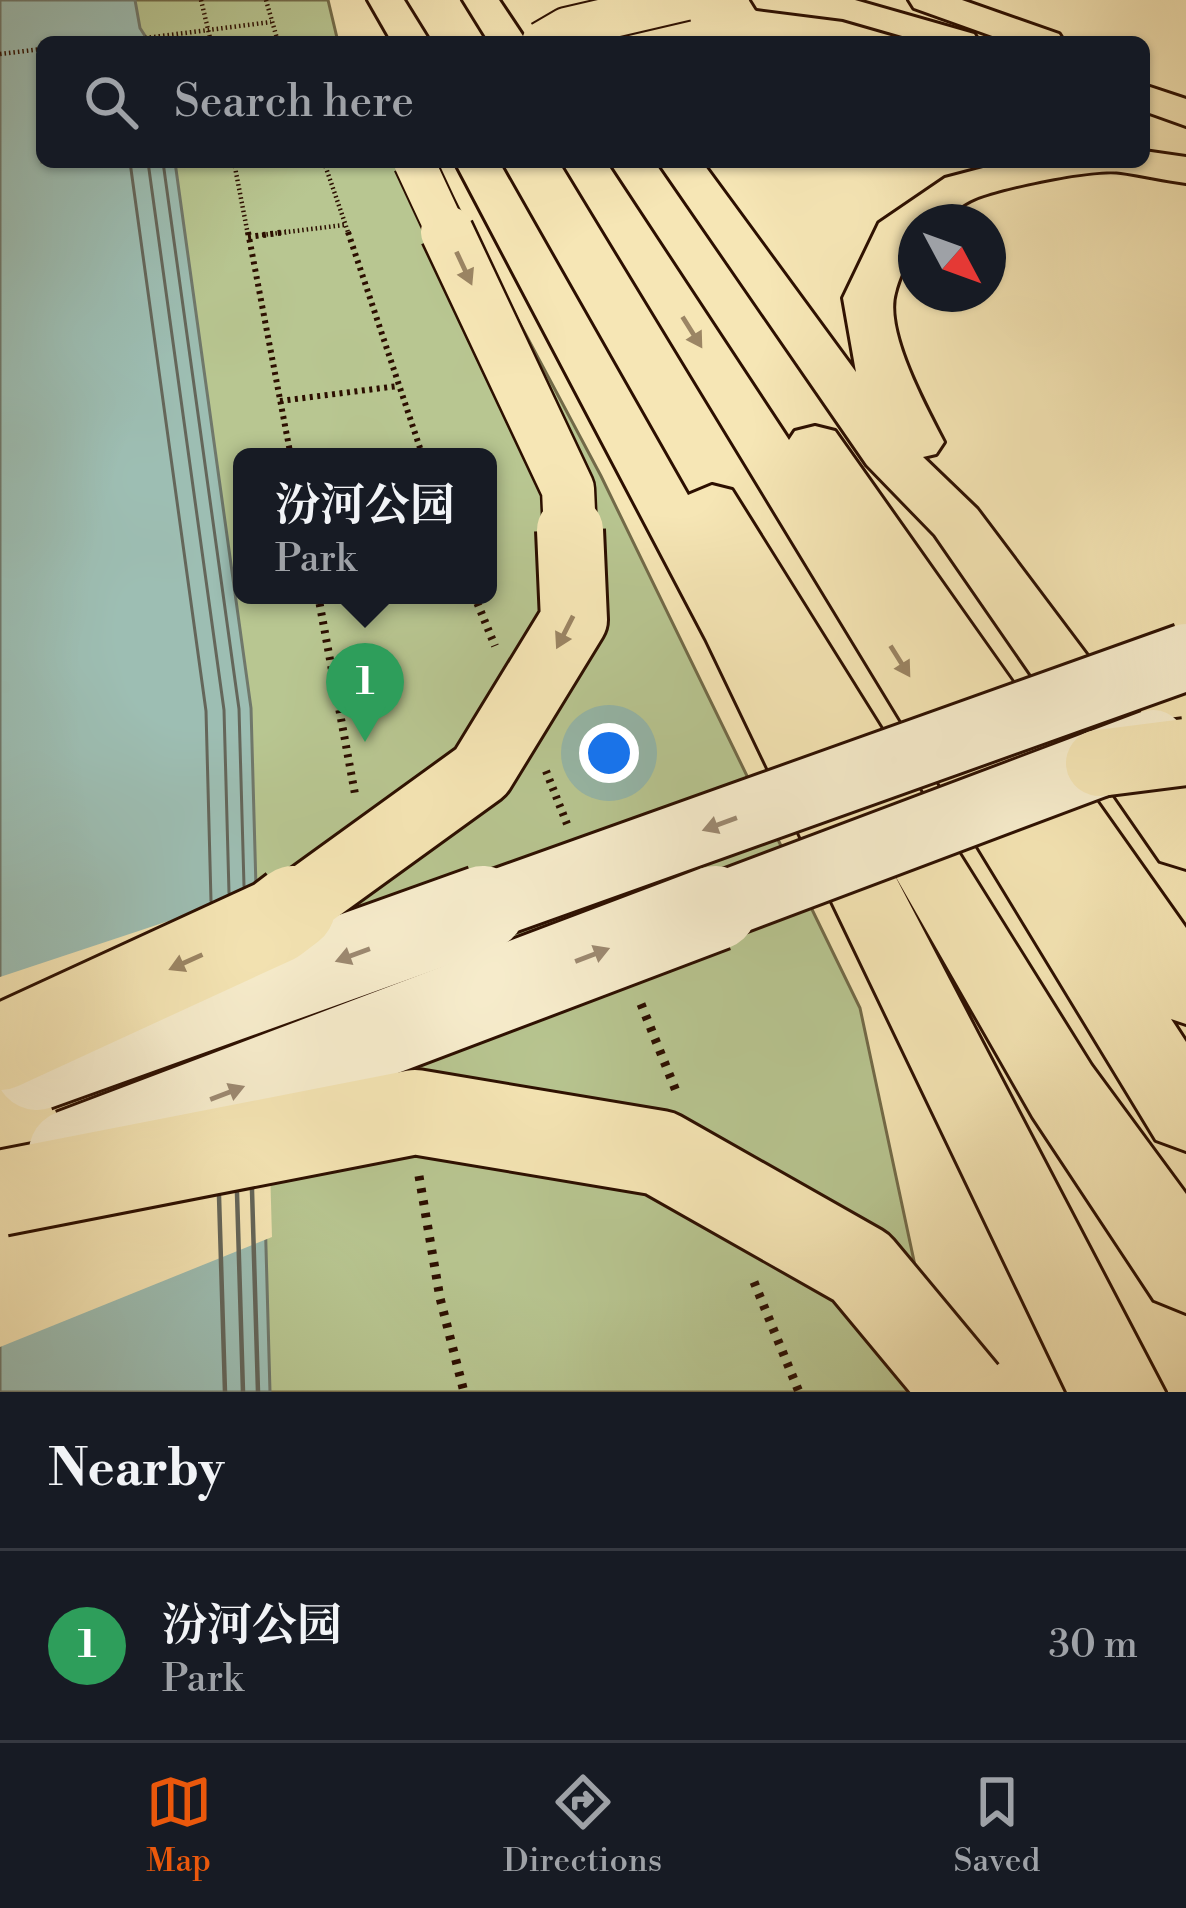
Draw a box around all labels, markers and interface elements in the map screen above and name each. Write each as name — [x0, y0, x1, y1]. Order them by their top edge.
search box — [36, 36, 1150, 168]
icon: search — [78, 69, 144, 135]
text: Search here — [174, 74, 414, 131]
north arrow — [898, 204, 1006, 312]
one-way arrow — [454, 251, 474, 286]
one-way arrow — [680, 316, 702, 348]
popup — [233, 448, 497, 604]
text: 汾河公园 — [275, 478, 455, 535]
text: Park — [275, 535, 356, 584]
one-way arrow — [555, 615, 575, 649]
pin: 1 — [326, 643, 404, 742]
one-way arrow — [889, 645, 911, 678]
your location — [579, 723, 639, 783]
one-way arrow — [702, 815, 738, 834]
one-way arrow — [574, 944, 610, 963]
one-way arrow — [335, 947, 371, 965]
one-way arrow — [168, 952, 203, 972]
one-way arrow — [210, 1082, 246, 1101]
text: Nearby — [48, 1438, 224, 1502]
text: 汾河公园 — [162, 1598, 342, 1655]
text: 1 — [78, 1621, 96, 1670]
text: 30 m — [1048, 1621, 1138, 1670]
text: Park — [162, 1655, 243, 1704]
tab: Map — [146, 1769, 212, 1882]
tab: Directions — [503, 1769, 662, 1882]
tab: Saved — [954, 1769, 1040, 1882]

